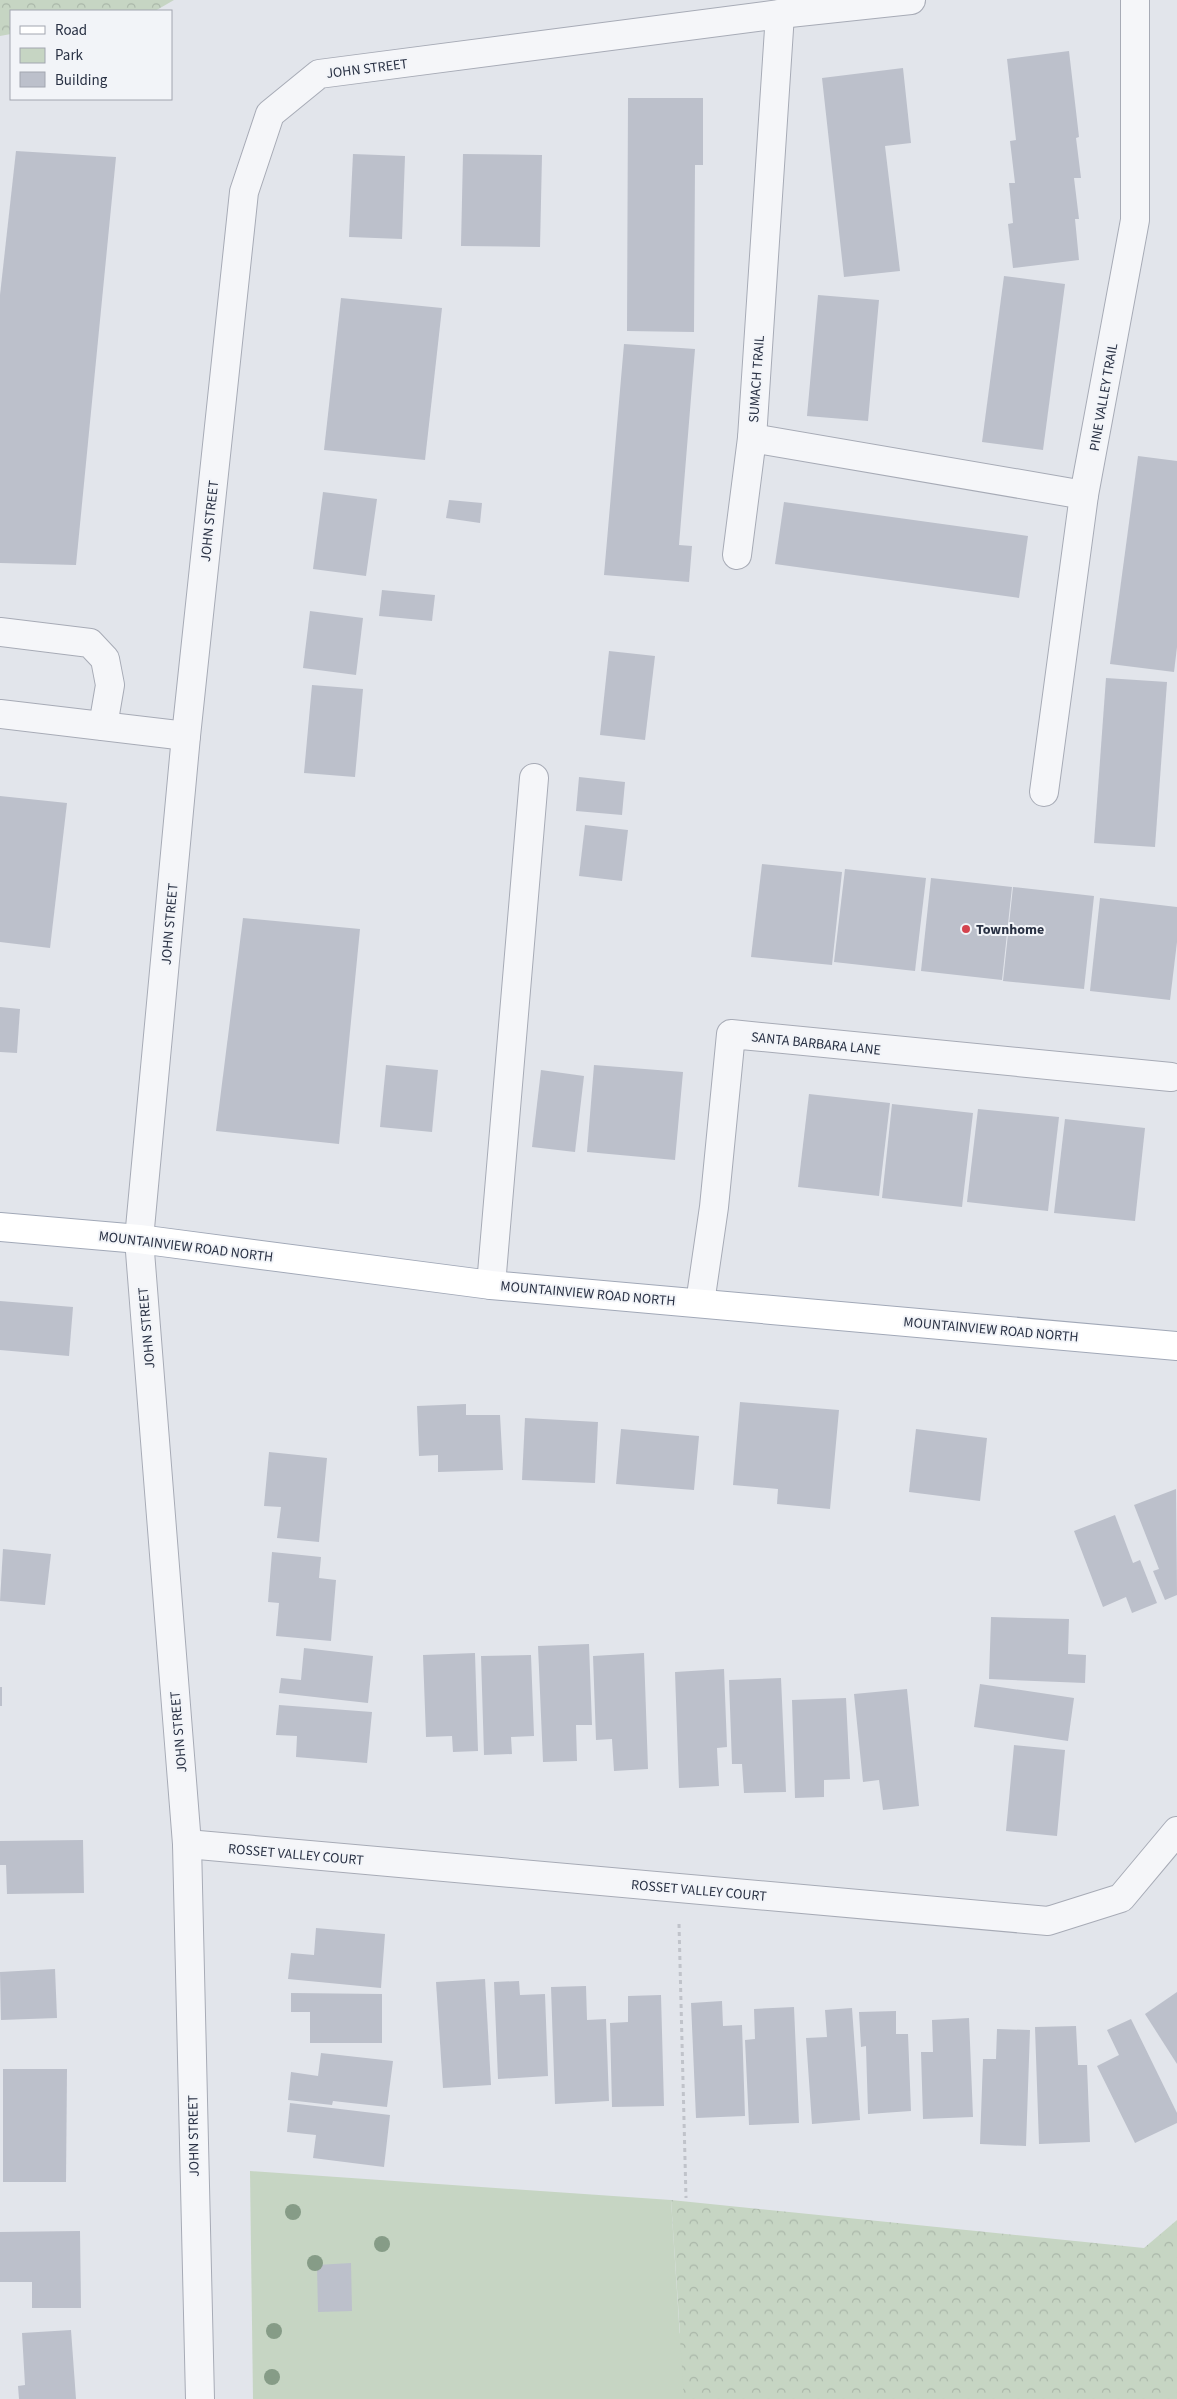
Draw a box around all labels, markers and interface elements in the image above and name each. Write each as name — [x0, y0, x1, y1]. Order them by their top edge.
legend — [10, 10, 172, 100]
text: Road — [55, 20, 87, 41]
text: Park — [55, 45, 84, 66]
street label: JOHN STREET — [325, 54, 409, 84]
text: Building — [55, 70, 108, 91]
street label: SUMACH TRAIL — [744, 334, 770, 423]
street label: PINE VALLEY TRAIL — [1085, 341, 1123, 453]
street label: JOHN STREET — [196, 479, 224, 563]
street label: JOHN STREET — [156, 882, 184, 966]
place label: Townhome — [976, 920, 1044, 940]
marker: Townhome — [960, 923, 972, 935]
street label: SANTA BARBARA LANE — [750, 1027, 882, 1061]
street label: MOUNTAINVIEW ROAD NORTH — [97, 1226, 274, 1268]
street label: MOUNTAINVIEW ROAD NORTH — [499, 1276, 676, 1312]
street label: JOHN STREET — [133, 1286, 161, 1370]
street label: MOUNTAINVIEW ROAD NORTH — [902, 1312, 1079, 1348]
street label: JOHN STREET — [165, 1690, 193, 1774]
street label: ROSSET VALLEY COURT — [227, 1839, 365, 1871]
street label: ROSSET VALLEY COURT — [630, 1875, 768, 1907]
street label: JOHN STREET — [183, 2094, 205, 2177]

